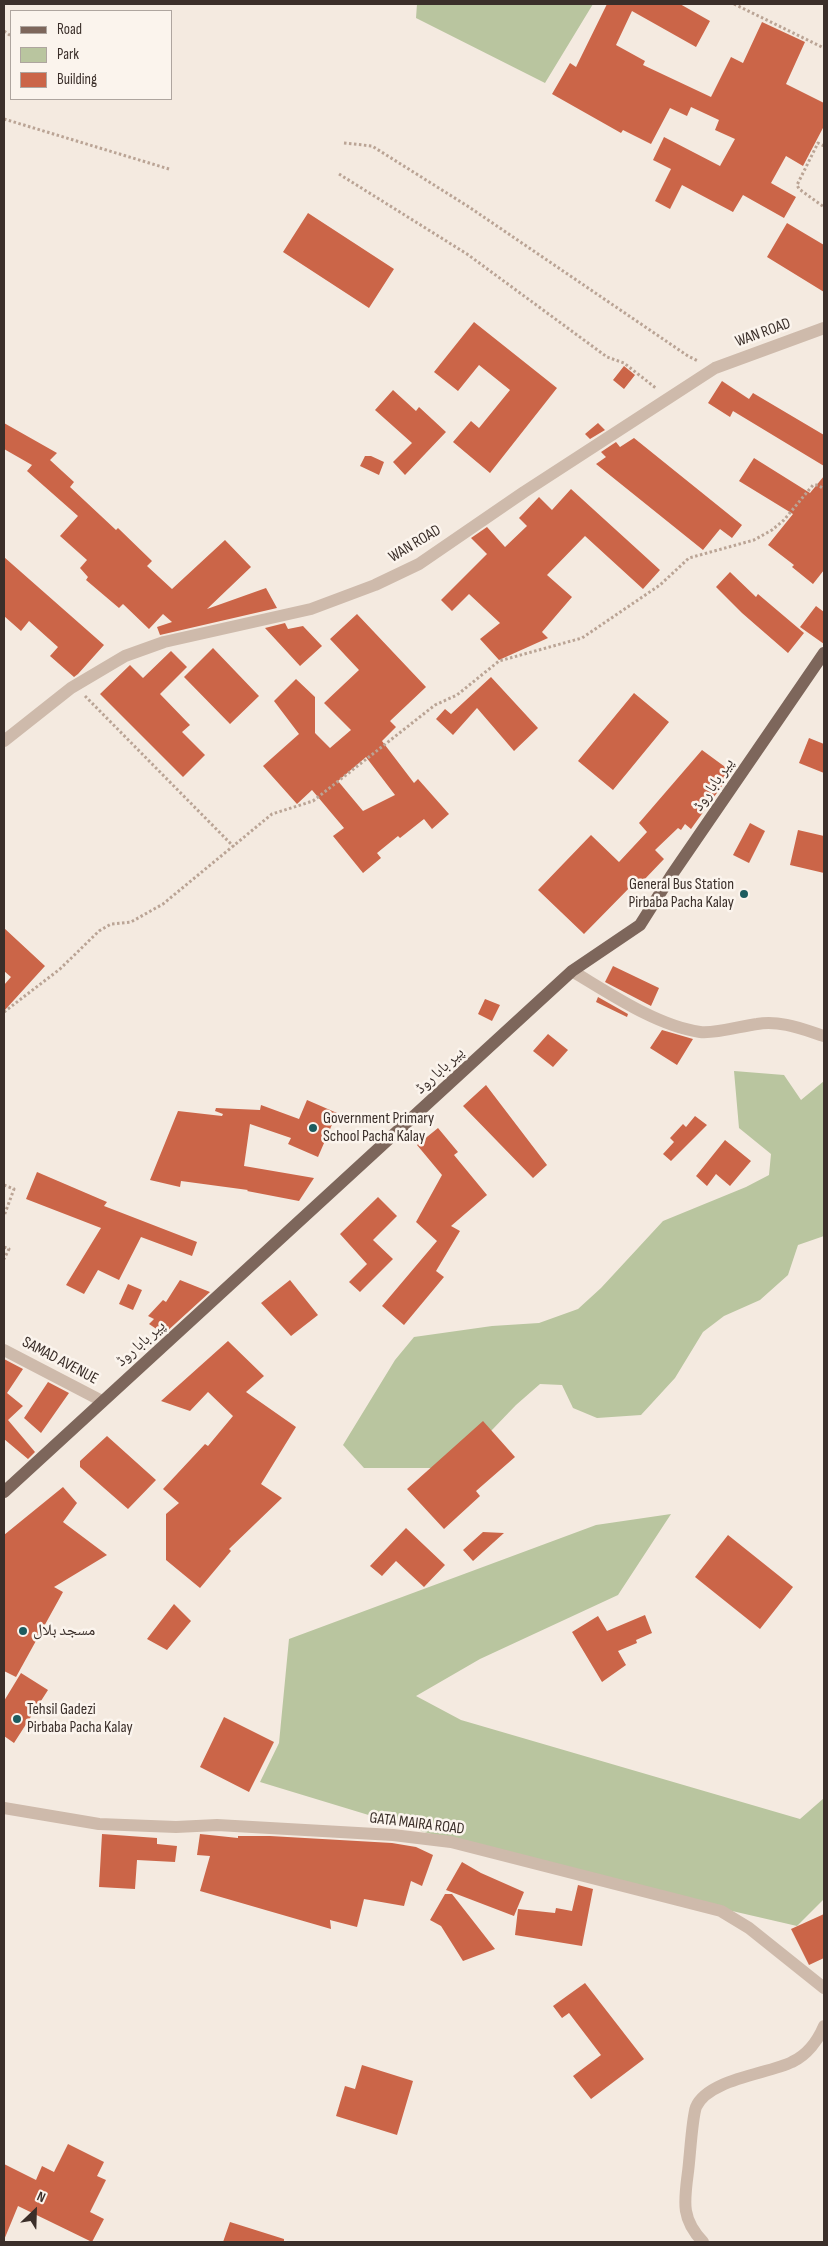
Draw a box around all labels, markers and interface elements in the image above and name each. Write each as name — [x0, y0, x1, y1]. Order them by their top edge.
legend — [10, 10, 172, 100]
text: Road — [57, 20, 82, 39]
text: Park — [57, 45, 79, 64]
text: Building — [57, 70, 97, 89]
street label: WAN ROAD — [733, 314, 793, 352]
street label: WAN ROAD — [385, 521, 445, 567]
street label: پیر بابا روڈ — [689, 755, 739, 815]
place label: General Bus Station Pirbaba Pacha Kalay — [628, 875, 734, 913]
marker: General Bus Station Pirbaba Pacha Kalay — [738, 888, 750, 900]
street label: پیر بابا روڈ — [412, 1044, 468, 1098]
place label: Government Primary School Pacha Kalay — [323, 1109, 434, 1147]
marker: Government Primary School Pacha Kalay — [307, 1122, 319, 1134]
street label: پیر بابا روڈ — [112, 1317, 170, 1371]
street label: SAMAD AVENUE — [19, 1333, 101, 1389]
place label: مسجد بلال — [33, 1621, 95, 1641]
marker: مسجد بلال — [17, 1625, 29, 1637]
place label: Tehsil Gadezi Pirbaba Pacha Kalay — [27, 1700, 133, 1738]
marker: Tehsil Gadezi Pirbaba Pacha Kalay — [11, 1713, 23, 1725]
street label: GATA MAIRA ROAD — [368, 1809, 466, 1839]
north arrow — [10, 2186, 60, 2236]
text: N — [34, 2188, 48, 2206]

